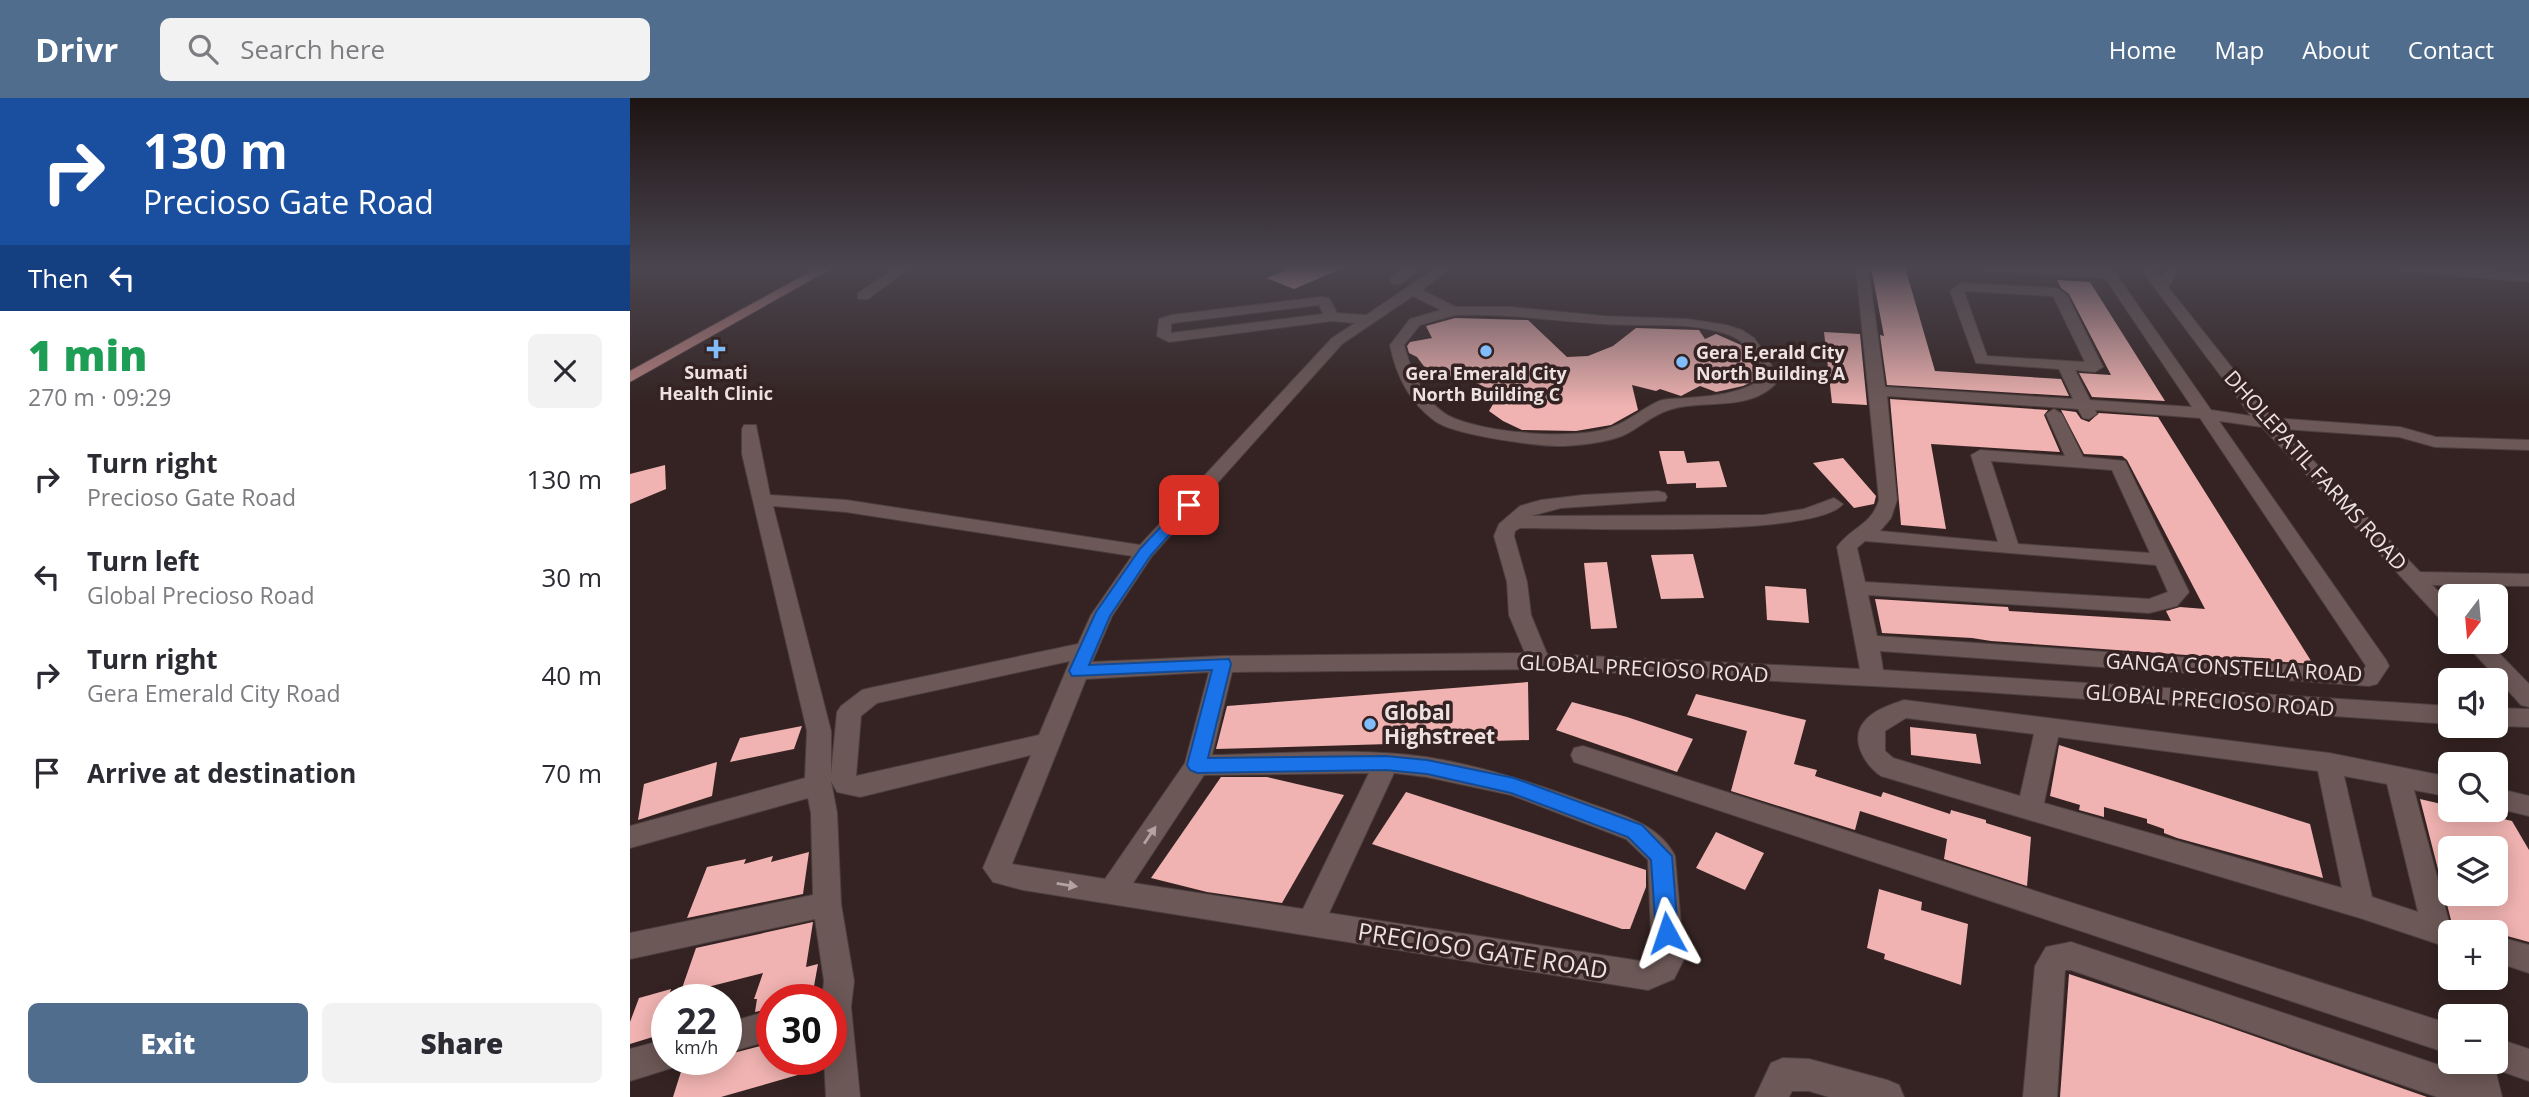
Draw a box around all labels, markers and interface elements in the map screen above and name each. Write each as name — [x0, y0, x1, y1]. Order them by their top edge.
search box — [160, 18, 650, 81]
text: Drivr — [35, 27, 118, 72]
icon: search — [184, 30, 222, 68]
text: Search here — [240, 31, 385, 67]
text: Home — [2109, 33, 2177, 66]
text: Map — [2215, 33, 2264, 66]
text: About — [2302, 33, 2370, 66]
text: Contact — [2408, 33, 2494, 66]
text: 130 m — [143, 117, 288, 183]
icon: right — [28, 126, 119, 217]
text: Precioso Gate Road — [143, 180, 434, 223]
icon: left — [103, 259, 141, 297]
text: Then — [28, 260, 89, 296]
text: 1 min — [28, 326, 147, 383]
button: close — [528, 334, 602, 408]
marker: Sumati Health Clinic — [706, 339, 726, 359]
place label: Gera E,erald City North Building A — [1696, 340, 1846, 385]
marker: Gera Emerald City North Building C — [1478, 343, 1494, 359]
marker: Gera E,erald City North Building A — [1674, 354, 1690, 370]
place label: Sumati Health Clinic — [659, 360, 773, 405]
place label: Gera Emerald City North Building C — [1405, 361, 1567, 406]
street label: DHOLEPATIL FARMS ROAD — [2219, 364, 2413, 576]
text: 270 m · 09:29 — [28, 381, 171, 413]
text: Turn right — [87, 445, 218, 481]
icon: right — [28, 460, 66, 498]
text: 130 m — [527, 461, 602, 497]
pin — [1159, 475, 1219, 535]
text: Precioso Gate Road — [87, 481, 296, 513]
icon: arrive — [1170, 486, 1208, 524]
text: Turn left — [87, 543, 199, 579]
icon: left — [28, 558, 66, 596]
text: 30 m — [541, 559, 602, 595]
text: Global Precioso Road — [87, 579, 314, 611]
north arrow — [2438, 584, 2508, 654]
map controls — [2438, 584, 2508, 1074]
text: Turn right — [87, 641, 218, 677]
street label: GANGA CONSTELLA ROAD — [2105, 646, 2363, 688]
street label: GLOBAL PRECIOSO ROAD — [1519, 647, 1769, 689]
icon: right — [28, 656, 66, 694]
text: 40 m — [541, 657, 602, 693]
button: sound — [2438, 668, 2508, 738]
text: Gera Emerald City Road — [87, 677, 341, 709]
street label: GLOBAL PRECIOSO ROAD — [2085, 677, 2335, 723]
place label: Global Highstreet — [1384, 698, 1495, 750]
marker: Global Highstreet — [1362, 716, 1378, 732]
button: search — [2438, 752, 2508, 822]
icon: arrive — [28, 754, 66, 792]
text: Arrive at destination — [87, 755, 356, 791]
text: 70 m — [541, 755, 602, 791]
one-way arrow — [1143, 826, 1157, 844]
button: layers — [2438, 836, 2508, 906]
one-way arrow — [1056, 880, 1078, 891]
position arrow — [1630, 896, 1704, 970]
street label: PRECIOSO GATE ROAD — [1356, 914, 1610, 986]
button: + — [2438, 920, 2508, 990]
speed limit sign: 30 — [756, 984, 847, 1075]
text: 22 — [676, 997, 717, 1044]
button: Exit — [28, 1003, 308, 1083]
button: Share — [322, 1003, 602, 1083]
button: − — [2438, 1004, 2508, 1074]
text: km/h — [675, 1035, 718, 1059]

